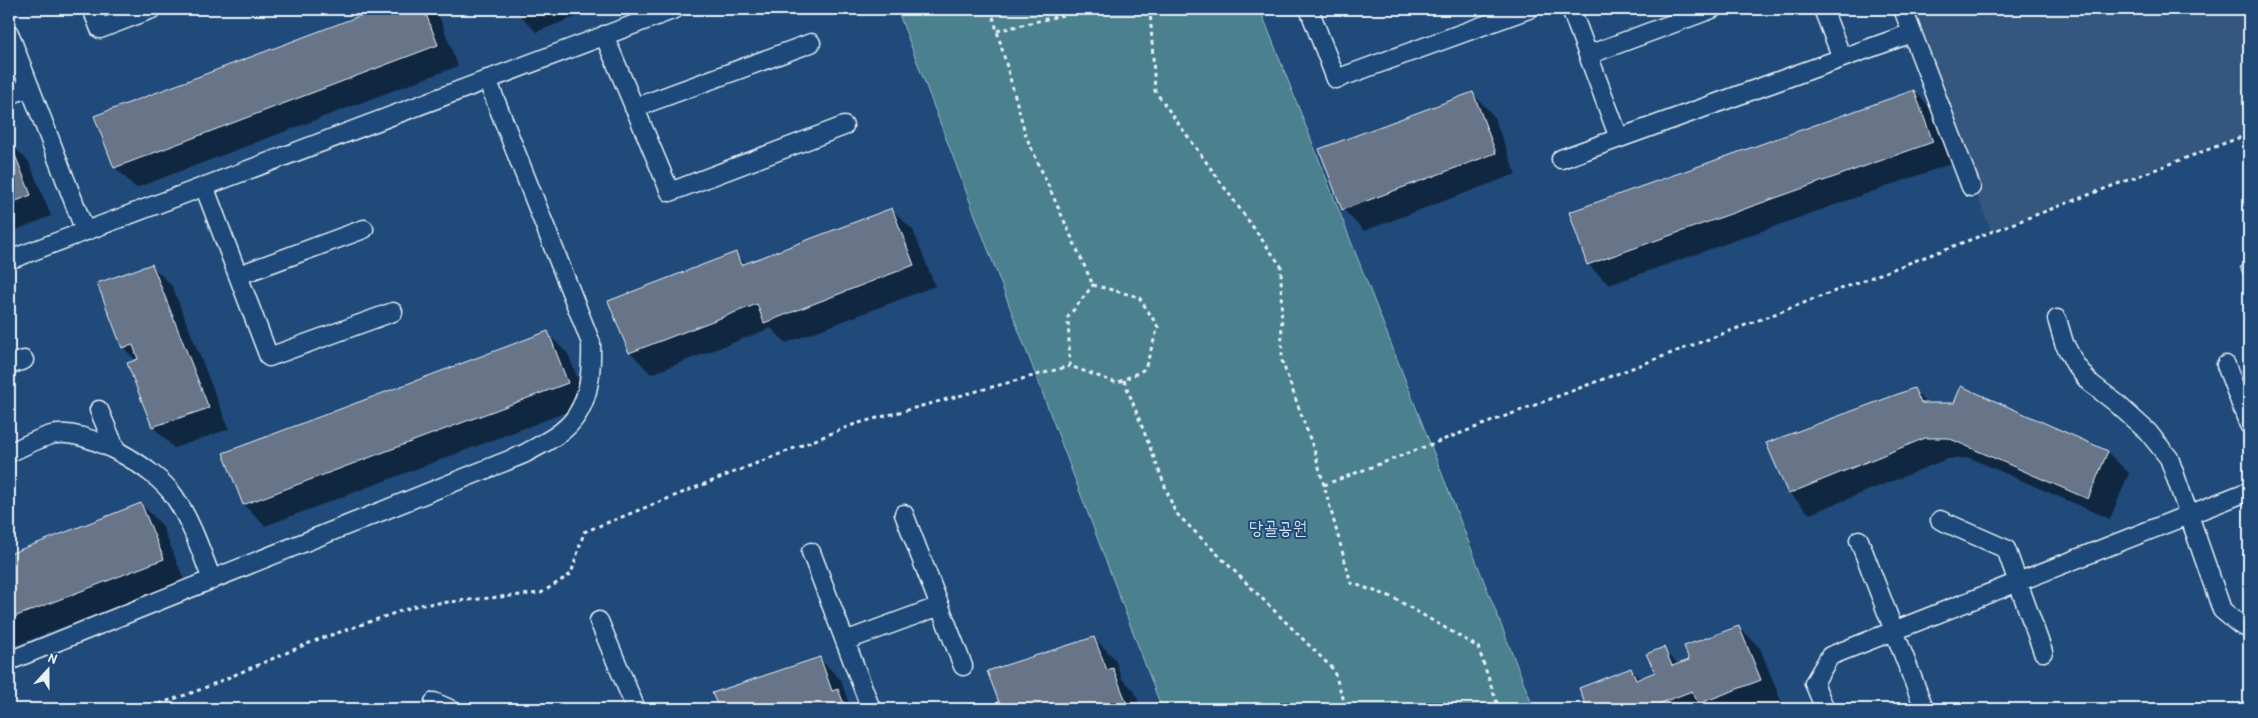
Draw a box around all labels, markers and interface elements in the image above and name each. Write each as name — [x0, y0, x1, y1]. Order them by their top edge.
park label: 당골공원 — [1249, 515, 1307, 540]
north arrow — [22, 646, 72, 696]
text: N — [46, 647, 60, 668]

